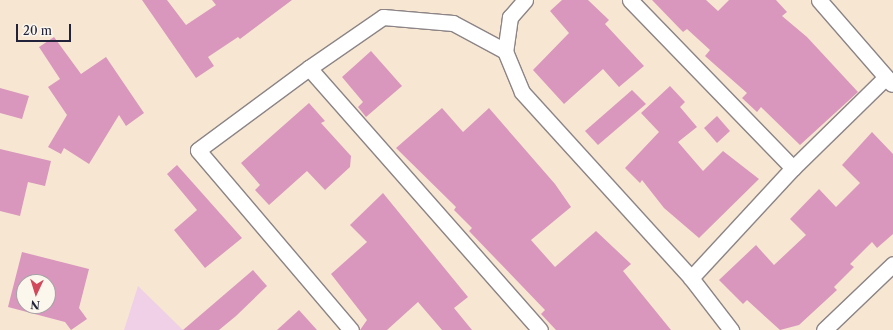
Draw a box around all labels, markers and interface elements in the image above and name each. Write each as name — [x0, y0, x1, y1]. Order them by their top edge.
scale bar — [18, 16, 73, 42]
text: 20 m — [23, 23, 52, 38]
north arrow — [16, 274, 56, 314]
text: N — [30, 298, 40, 312]

